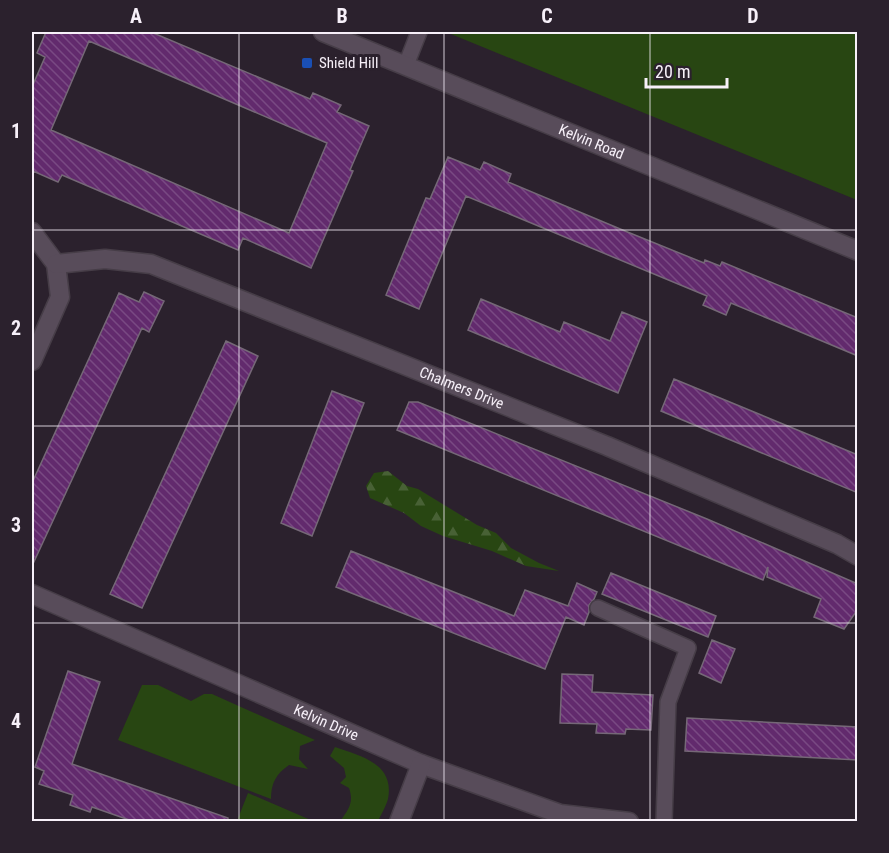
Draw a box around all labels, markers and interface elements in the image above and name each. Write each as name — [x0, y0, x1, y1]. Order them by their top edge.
text: A — [130, 4, 142, 28]
text: B — [336, 4, 348, 28]
text: C — [541, 4, 553, 28]
text: D — [747, 4, 759, 28]
scale bar — [646, 51, 727, 89]
place label: Shield Hill — [319, 54, 378, 72]
marker: Shield Hill — [300, 56, 314, 70]
text: 20 m — [655, 61, 690, 82]
text: 1 — [11, 119, 21, 143]
street label: Kelvin Road — [556, 120, 627, 163]
text: 2 — [11, 316, 21, 340]
street label: Chalmers Drive — [417, 363, 507, 413]
text: 3 — [11, 513, 21, 537]
street label: Kelvin Drive — [291, 700, 361, 745]
text: 4 — [11, 709, 21, 733]

